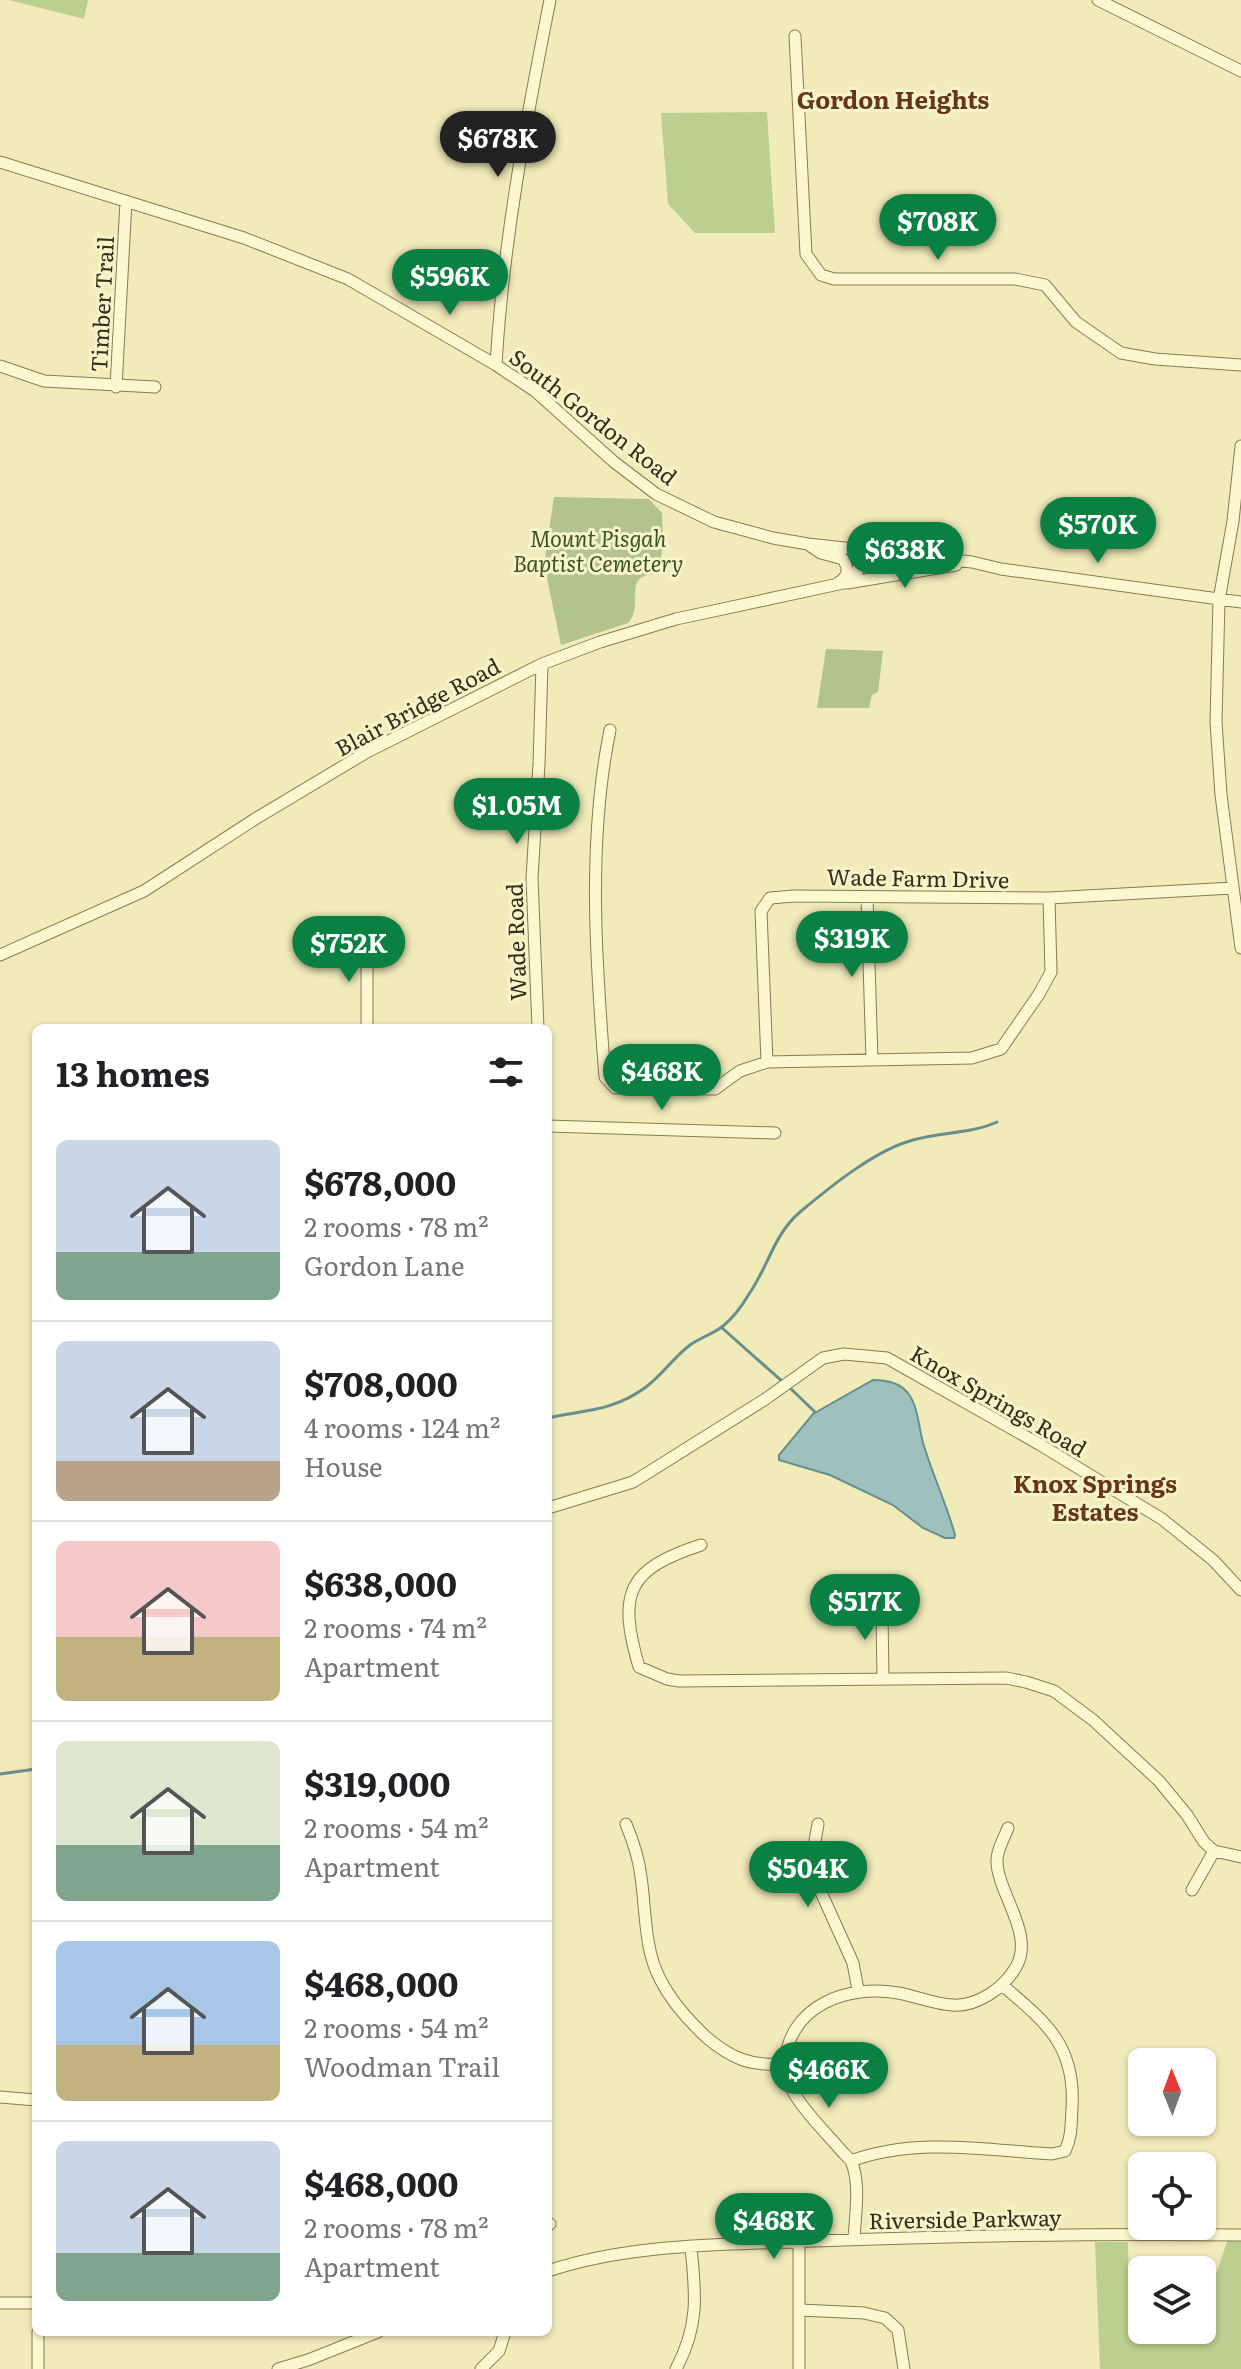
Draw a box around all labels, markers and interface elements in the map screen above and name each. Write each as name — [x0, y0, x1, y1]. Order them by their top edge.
district label: Gordon Heights — [797, 81, 989, 116]
pin: $678K — [442, 111, 554, 179]
text: $678K — [458, 117, 538, 156]
pin: $708K — [882, 194, 994, 262]
text: $708K — [897, 200, 979, 239]
street label: Timber Trail — [81, 235, 121, 373]
pin: $596K — [394, 249, 506, 317]
text: $596K — [410, 255, 490, 294]
street label: South Gordon Road — [503, 340, 685, 492]
pin: $570K — [1042, 497, 1154, 565]
text: $570K — [1058, 503, 1138, 542]
park label: Mount Pisgah Baptist Cemetery — [513, 521, 683, 579]
pin: $638K — [849, 522, 961, 590]
text: $638K — [865, 528, 945, 567]
street label: Blair Bridge Road — [329, 649, 505, 763]
pin: $1.05M — [452, 778, 582, 846]
text: $1.05M — [472, 784, 562, 823]
street label: Wade Farm Drive — [826, 859, 1010, 895]
street label: Wade Road — [496, 883, 534, 1001]
pin: $319K — [796, 911, 908, 979]
pin: $752K — [293, 916, 405, 984]
text: $319K — [814, 917, 890, 956]
text: $752K — [310, 922, 388, 961]
pin: $468K — [606, 1044, 718, 1112]
text: 13 homes — [56, 1047, 210, 1097]
icon: filters — [484, 1050, 528, 1094]
text: $468K — [621, 1050, 703, 1089]
text: $678,000 — [304, 1156, 456, 1206]
icon: home — [120, 1172, 216, 1268]
text: 2 rooms · 78 m² — [304, 1206, 489, 1245]
text: Gordon Lane — [304, 1245, 464, 1284]
street label: Knox Springs Road — [905, 1336, 1093, 1464]
text: $708,000 — [304, 1357, 458, 1407]
icon: home — [120, 1373, 216, 1469]
text: 4 rooms · 124 m² — [304, 1407, 500, 1446]
text: House — [304, 1446, 382, 1485]
district label: Knox Springs Estates — [1013, 1465, 1177, 1528]
text: $638,000 — [304, 1557, 457, 1607]
icon: home — [120, 1573, 216, 1669]
pin: $517K — [809, 1574, 921, 1642]
text: $517K — [828, 1580, 902, 1619]
text: 2 rooms · 74 m² — [304, 1607, 487, 1646]
text: Apartment — [304, 1646, 440, 1685]
text: $319,000 — [304, 1757, 450, 1807]
icon: home — [120, 1773, 216, 1869]
text: 2 rooms · 54 m² — [304, 1807, 489, 1846]
pin: $504K — [752, 1841, 864, 1909]
text: Apartment — [304, 1846, 440, 1885]
text: $504K — [767, 1847, 849, 1886]
text: $468,000 — [304, 1957, 459, 2007]
icon: home — [120, 1973, 216, 2069]
text: 2 rooms · 54 m² — [304, 2007, 489, 2046]
pin: $466K — [773, 2042, 885, 2110]
text: Woodman Trail — [304, 2046, 500, 2085]
text: $466K — [788, 2048, 870, 2087]
north arrow — [1128, 2048, 1216, 2136]
map controls — [1128, 2048, 1216, 2344]
button: locate — [1128, 2152, 1216, 2240]
text: $468,000 — [304, 2157, 459, 2207]
icon: home — [120, 2173, 216, 2269]
pin: $468K — [718, 2193, 830, 2261]
text: $468K — [733, 2199, 815, 2238]
street label: Riverside Parkway — [868, 2200, 1062, 2236]
text: 2 rooms · 78 m² — [304, 2207, 489, 2246]
text: Apartment — [304, 2246, 440, 2285]
button: layers — [1128, 2256, 1216, 2344]

